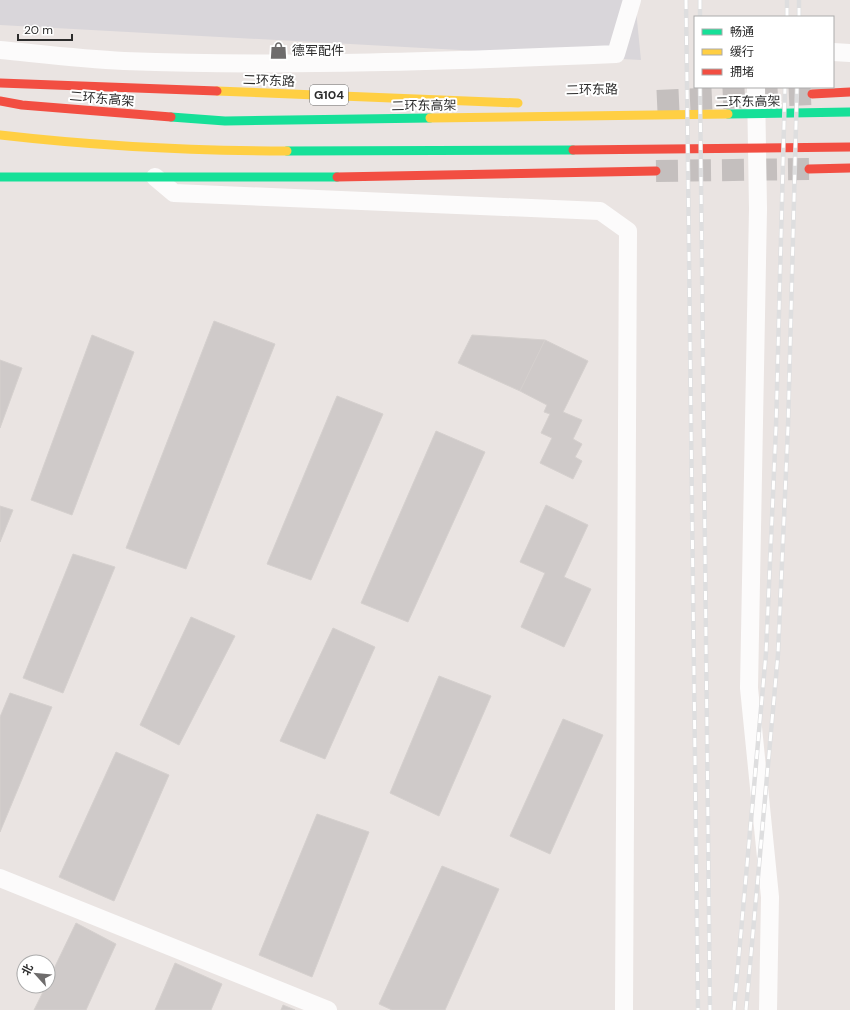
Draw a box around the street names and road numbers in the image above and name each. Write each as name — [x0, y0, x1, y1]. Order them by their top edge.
street label: 二环东路 — [243, 71, 295, 90]
street label: 二环东路 — [566, 81, 618, 98]
road number: G104 — [310, 85, 348, 105]
street label: 二环东高架 — [69, 87, 135, 110]
street label: 二环东高架 — [715, 92, 781, 111]
street label: 二环东高架 — [391, 96, 457, 115]

